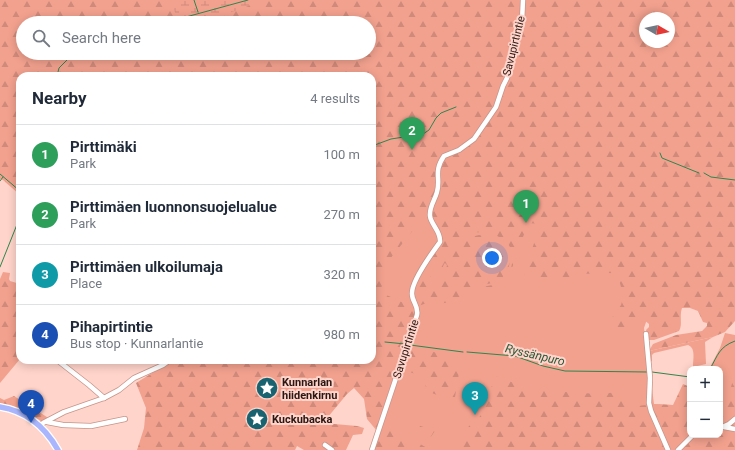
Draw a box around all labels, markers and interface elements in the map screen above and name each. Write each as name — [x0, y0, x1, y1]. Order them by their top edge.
north arrow — [639, 12, 675, 48]
street label: Savupirtintie — [500, 15, 528, 77]
search box — [16, 16, 376, 60]
icon: search — [30, 27, 52, 49]
text: Search here — [62, 29, 141, 47]
text: Nearby — [32, 88, 87, 108]
text: 4 results — [310, 91, 360, 106]
pin: 2 — [399, 117, 425, 150]
text: Pirttimäki — [70, 138, 137, 156]
text: 1 — [41, 147, 49, 162]
text: 100 m — [323, 147, 360, 162]
text: Park — [70, 156, 96, 171]
pin: 1 — [513, 190, 539, 223]
text: Pirttimäen luonnonsuojelualue — [70, 198, 277, 216]
text: 2 — [41, 207, 49, 222]
text: 270 m — [323, 207, 360, 222]
text: Park — [70, 216, 96, 231]
your location — [482, 248, 502, 268]
text: Pirttimäen ulkoilumaja — [70, 258, 223, 276]
text: 3 — [41, 267, 49, 282]
text: 320 m — [323, 267, 360, 282]
text: Place — [70, 276, 102, 291]
text: Pihapirtintie — [70, 318, 153, 336]
street label: Savupirtintie — [390, 318, 422, 380]
text: 4 — [41, 327, 49, 342]
text: 980 m — [323, 327, 360, 342]
text: Bus stop · Kunnarlantie — [70, 336, 203, 351]
water label: Ryssänpuro — [504, 341, 567, 369]
map controls — [687, 366, 723, 438]
button: + — [687, 366, 723, 402]
place icon: Kunnarlan hiidenkirnu — [254, 375, 280, 401]
place label: Kunnarlan hiidenkirnu — [282, 376, 337, 402]
pin: 3 — [462, 382, 488, 415]
pin: 4 — [18, 390, 44, 423]
button: − — [687, 402, 723, 438]
place icon: Kuckubacka — [244, 406, 270, 432]
place label: Kuckubacka — [272, 413, 332, 426]

